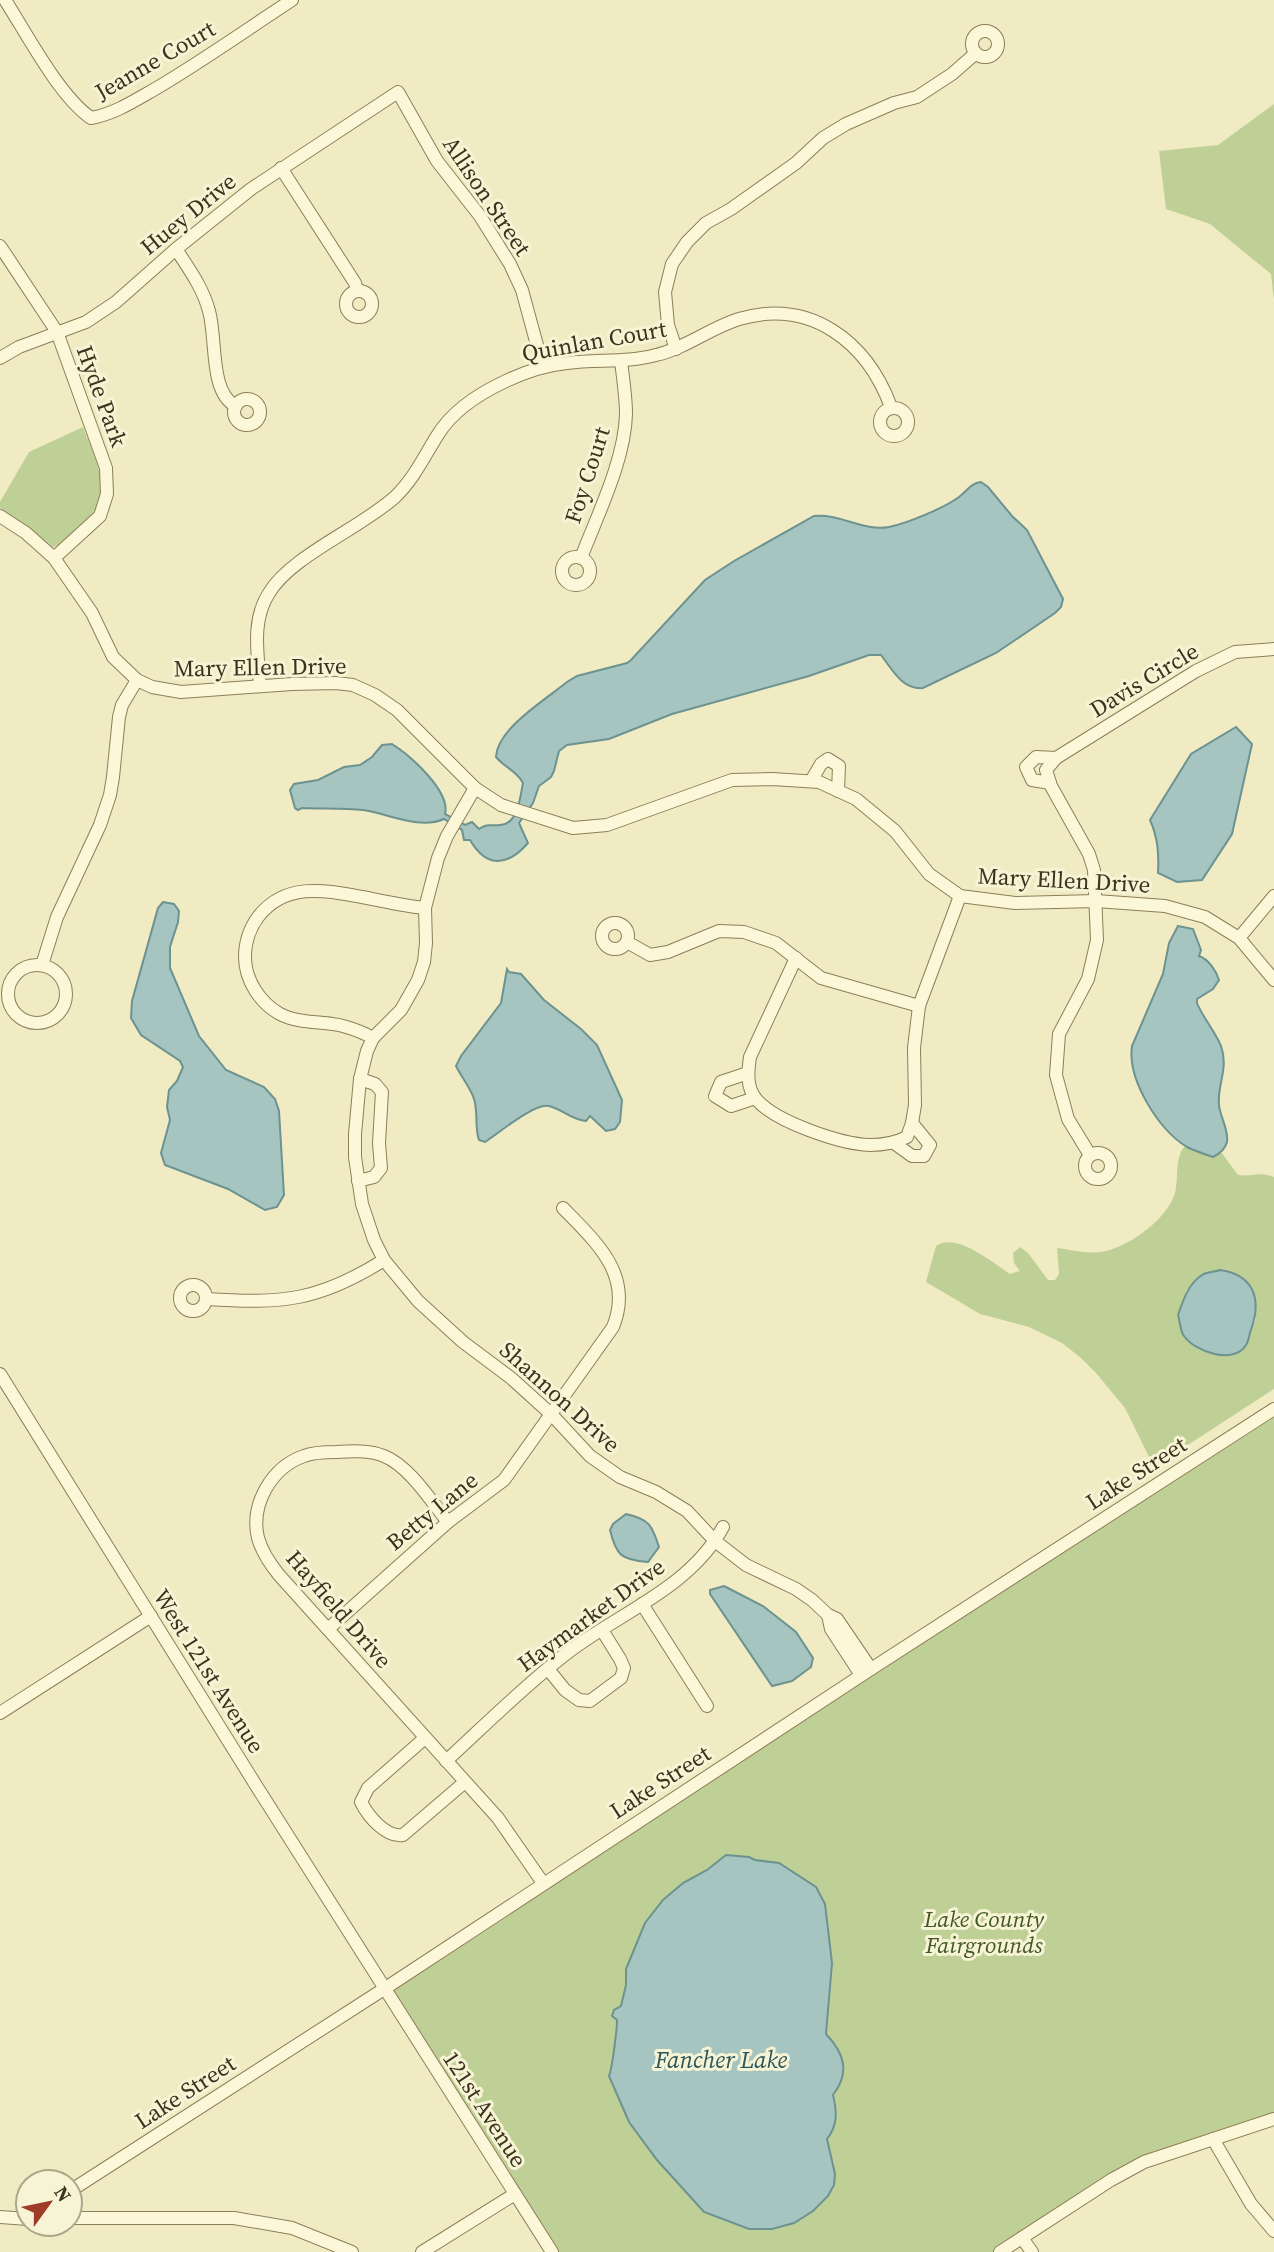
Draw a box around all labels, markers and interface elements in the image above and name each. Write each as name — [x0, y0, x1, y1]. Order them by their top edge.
street label: Jeanne Court — [88, 12, 222, 108]
street label: Allison Street — [435, 130, 539, 262]
street label: Huey Drive — [133, 165, 243, 263]
street label: Quinlan Court — [519, 312, 669, 369]
street label: Hyde Park — [69, 341, 135, 452]
street label: Foy Court — [556, 422, 618, 527]
street label: Davis Circle — [1084, 635, 1204, 725]
street label: Mary Ellen Drive — [173, 649, 347, 685]
street label: Mary Ellen Drive — [977, 859, 1151, 901]
street label: Shannon Drive — [493, 1334, 627, 1460]
street label: Lake Street — [1079, 1428, 1193, 1517]
street label: Betty Lane — [379, 1464, 485, 1558]
street label: Hayfield Drive — [279, 1543, 399, 1675]
street label: Haymarket Drive — [511, 1551, 671, 1679]
street label: West 121st Avenue — [146, 1583, 272, 1759]
street label: Lake Street — [603, 1737, 717, 1826]
park label: Lake County Fairgrounds — [923, 1903, 1045, 1961]
water label: Fancher Lake — [654, 2043, 788, 2076]
street label: 121st Avenue — [435, 2045, 535, 2173]
street label: Lake Street — [128, 2047, 242, 2136]
north arrow — [14, 2168, 84, 2238]
text: N — [49, 2181, 78, 2207]

